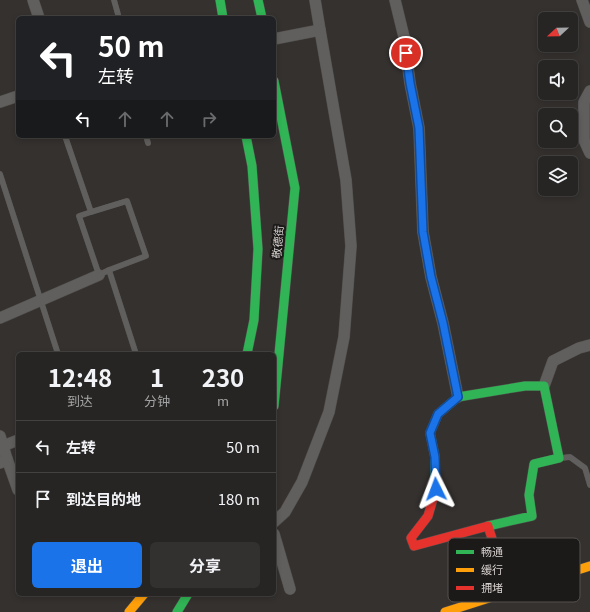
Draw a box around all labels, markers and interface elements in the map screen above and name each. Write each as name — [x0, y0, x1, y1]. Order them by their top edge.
north arrow — [538, 12, 578, 52]
map controls — [538, 12, 578, 196]
text: 50 m — [98, 25, 164, 65]
icon: left — [32, 32, 84, 84]
pin — [389, 36, 423, 70]
icon: arrive — [395, 42, 417, 64]
button: sound — [538, 60, 578, 100]
text: 左转 — [98, 62, 134, 88]
icon: left — [72, 108, 94, 130]
icon: ahead — [114, 108, 136, 130]
icon: ahead — [156, 108, 178, 130]
icon: right — [198, 108, 220, 130]
button: search — [538, 108, 578, 148]
button: layers — [538, 156, 578, 196]
street label: 敬德街 — [268, 225, 286, 259]
text: 12:48 — [48, 359, 112, 394]
text: 1 — [150, 359, 164, 394]
text: 230 — [202, 359, 244, 394]
text: 到达 — [67, 391, 93, 410]
text: 分钟 — [144, 391, 170, 410]
text: m — [217, 391, 229, 410]
icon: left — [32, 436, 54, 458]
text: 左转 — [66, 436, 96, 457]
text: 50 m — [226, 436, 260, 457]
position arrow — [415, 468, 457, 510]
icon: arrive — [32, 488, 54, 510]
text: 到达目的地 — [66, 488, 141, 509]
text: 180 m — [218, 488, 260, 509]
legend — [448, 538, 580, 602]
button: 退出 — [32, 542, 142, 588]
button: 分享 — [150, 542, 260, 588]
text: 畅通 — [481, 543, 503, 559]
text: 缓行 — [481, 561, 503, 577]
text: 拥堵 — [481, 579, 503, 595]

